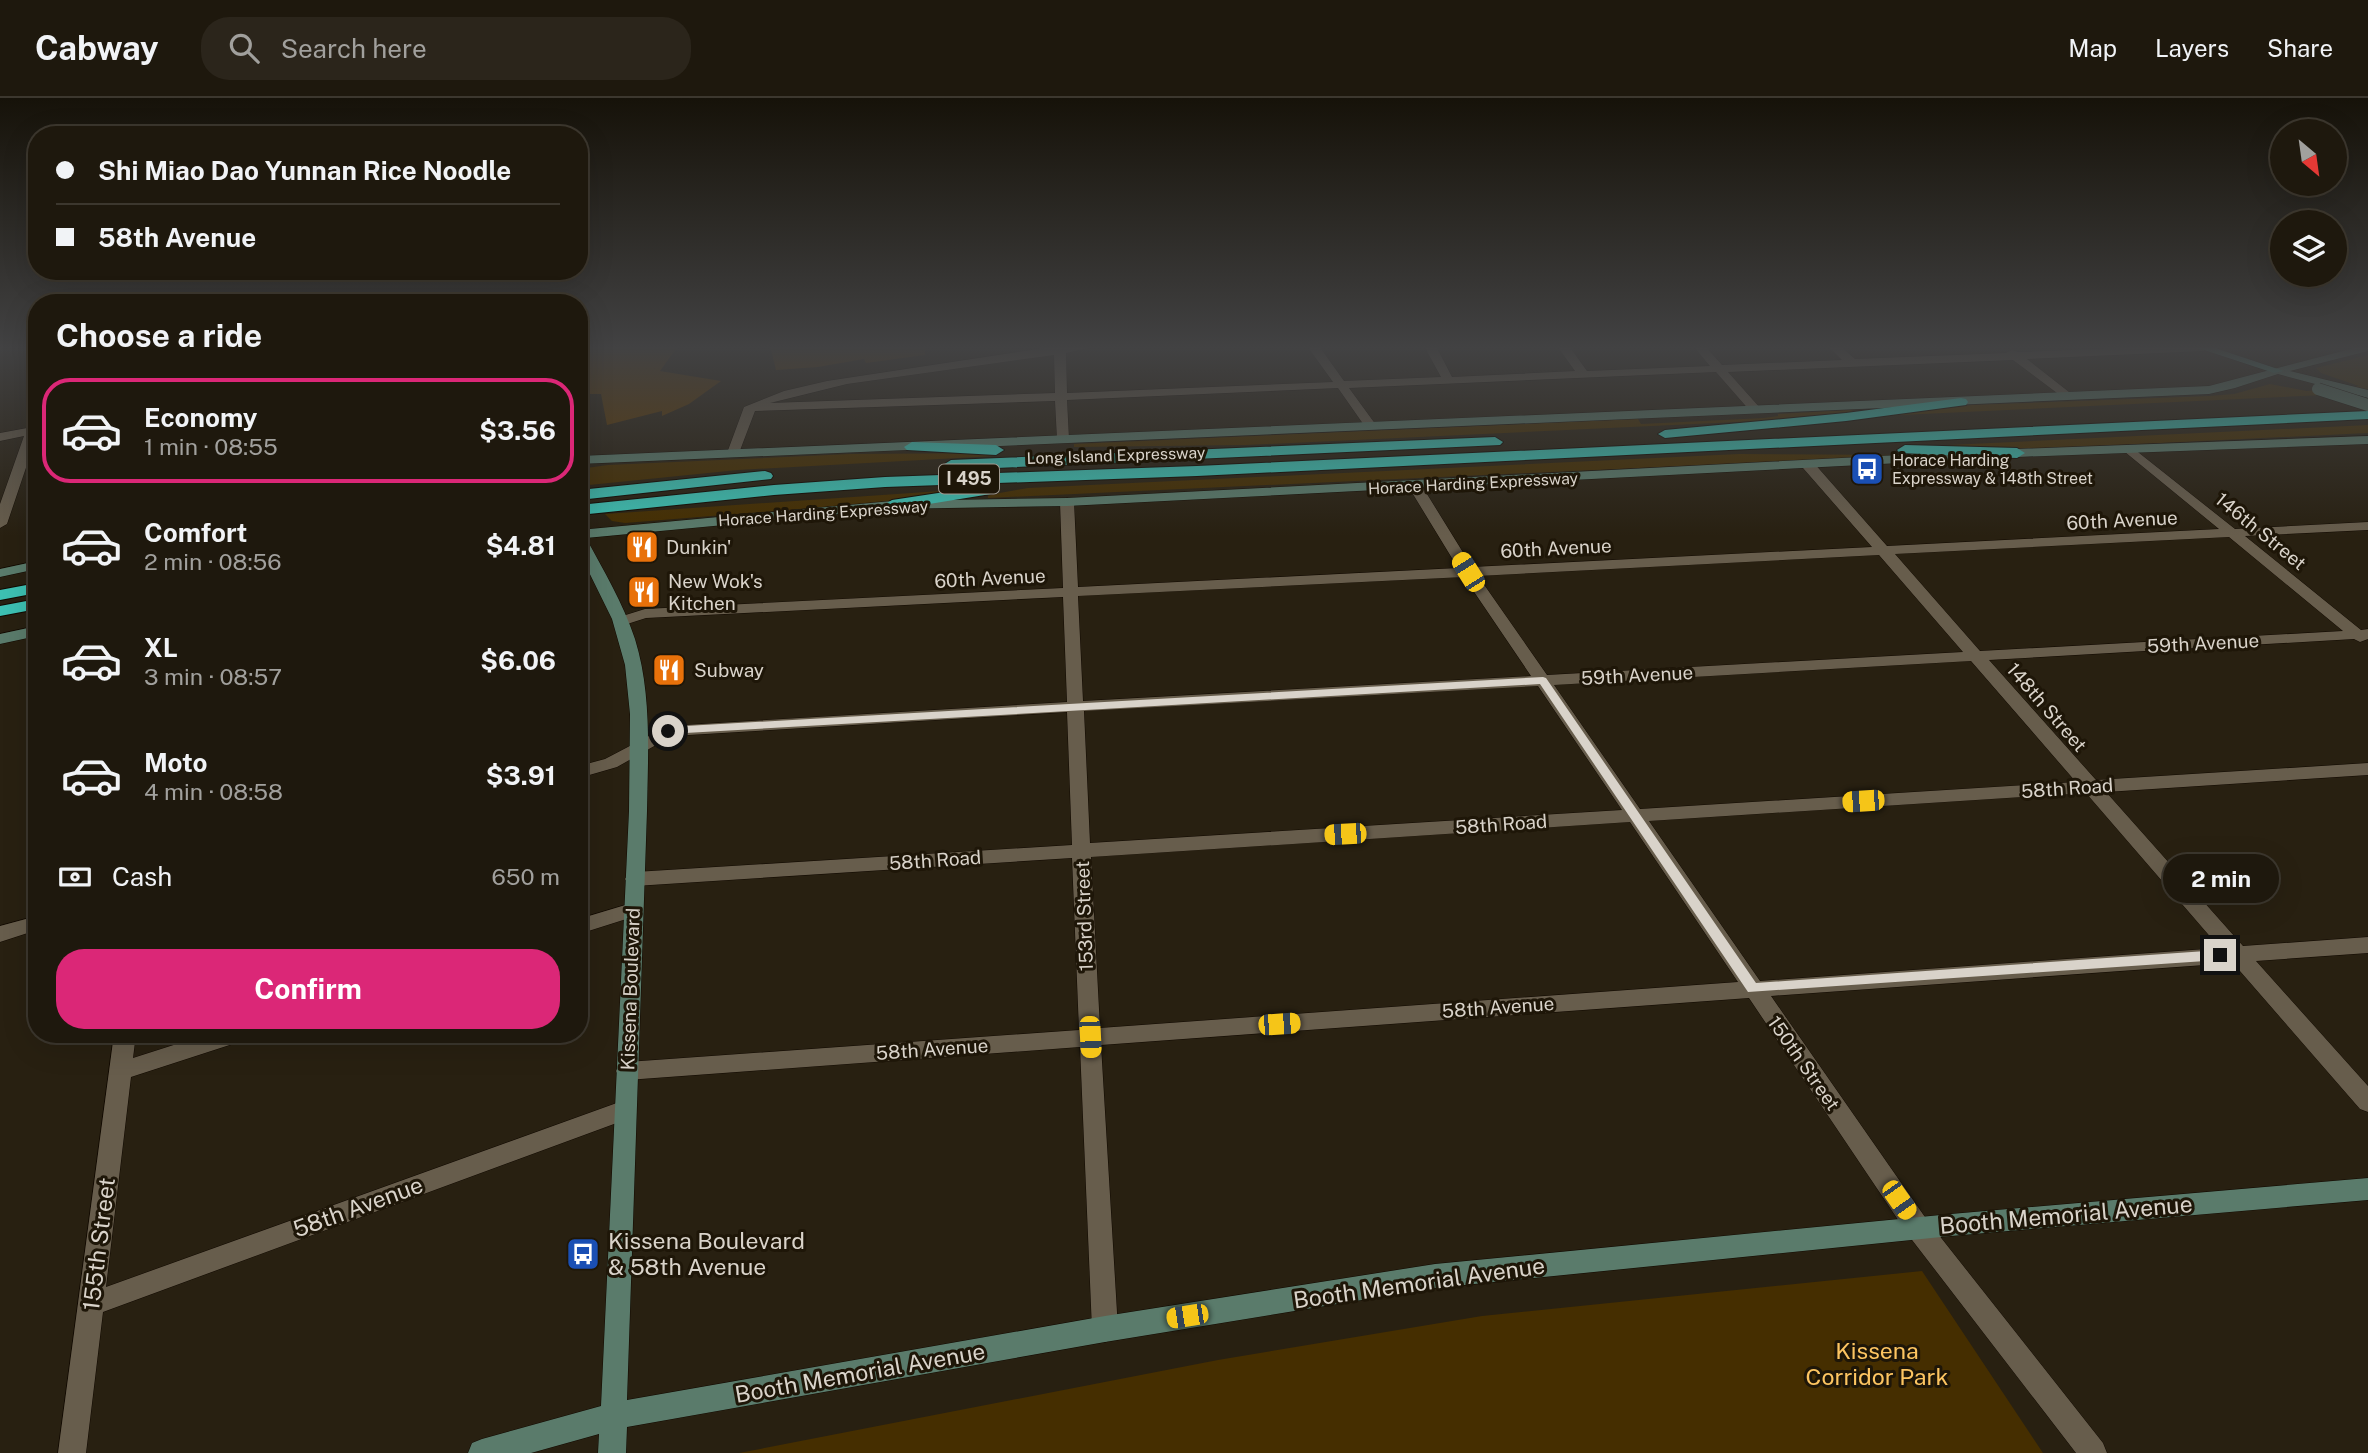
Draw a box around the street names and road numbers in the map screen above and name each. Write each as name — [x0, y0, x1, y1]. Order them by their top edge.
street label: Long Island Expressway — [1026, 443, 1206, 468]
road number: I 495 — [939, 464, 999, 494]
street label: Horace Harding Expressway — [1367, 468, 1579, 498]
street label: 146th Street — [2211, 488, 2311, 574]
street label: Horace Harding Expressway — [717, 497, 929, 530]
street label: 60th Avenue — [2066, 506, 2178, 534]
street label: 60th Avenue — [1500, 534, 1612, 562]
street label: 60th Avenue — [934, 564, 1046, 592]
street label: 59th Avenue — [2146, 629, 2260, 657]
street label: 148th Street — [2002, 658, 2092, 756]
street label: 59th Avenue — [1580, 661, 1694, 689]
street label: 58th Road — [2020, 774, 2114, 802]
street label: 58th Road — [1454, 810, 1548, 838]
street label: 58th Road — [888, 846, 982, 874]
street label: 153rd Street — [1071, 860, 1097, 972]
street label: Kissena Boulevard — [616, 907, 644, 1071]
street label: 58th Avenue — [1441, 992, 1555, 1022]
street label: 150th Street — [1763, 1012, 1845, 1114]
street label: 58th Avenue — [875, 1034, 989, 1064]
street label: 58th Avenue — [289, 1171, 427, 1243]
street label: 155th Street — [77, 1176, 120, 1312]
street label: Booth Memorial Avenue — [1938, 1190, 2194, 1239]
street label: Booth Memorial Avenue — [1291, 1251, 1547, 1314]
street label: Booth Memorial Avenue — [733, 1337, 987, 1408]

